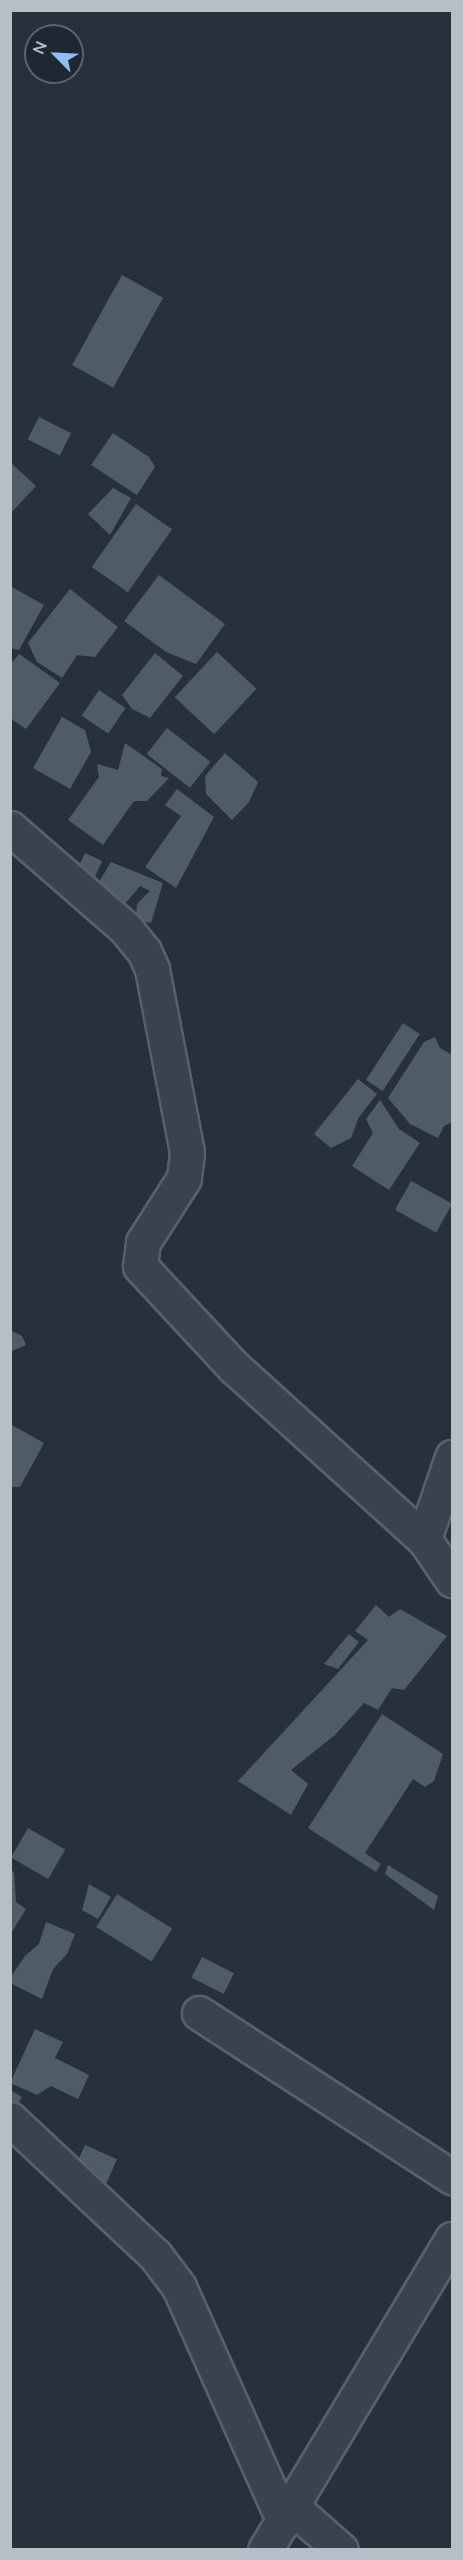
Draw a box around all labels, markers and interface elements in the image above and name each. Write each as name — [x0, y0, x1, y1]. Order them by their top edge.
north arrow — [24, 24, 84, 84]
text: N — [28, 38, 51, 57]

